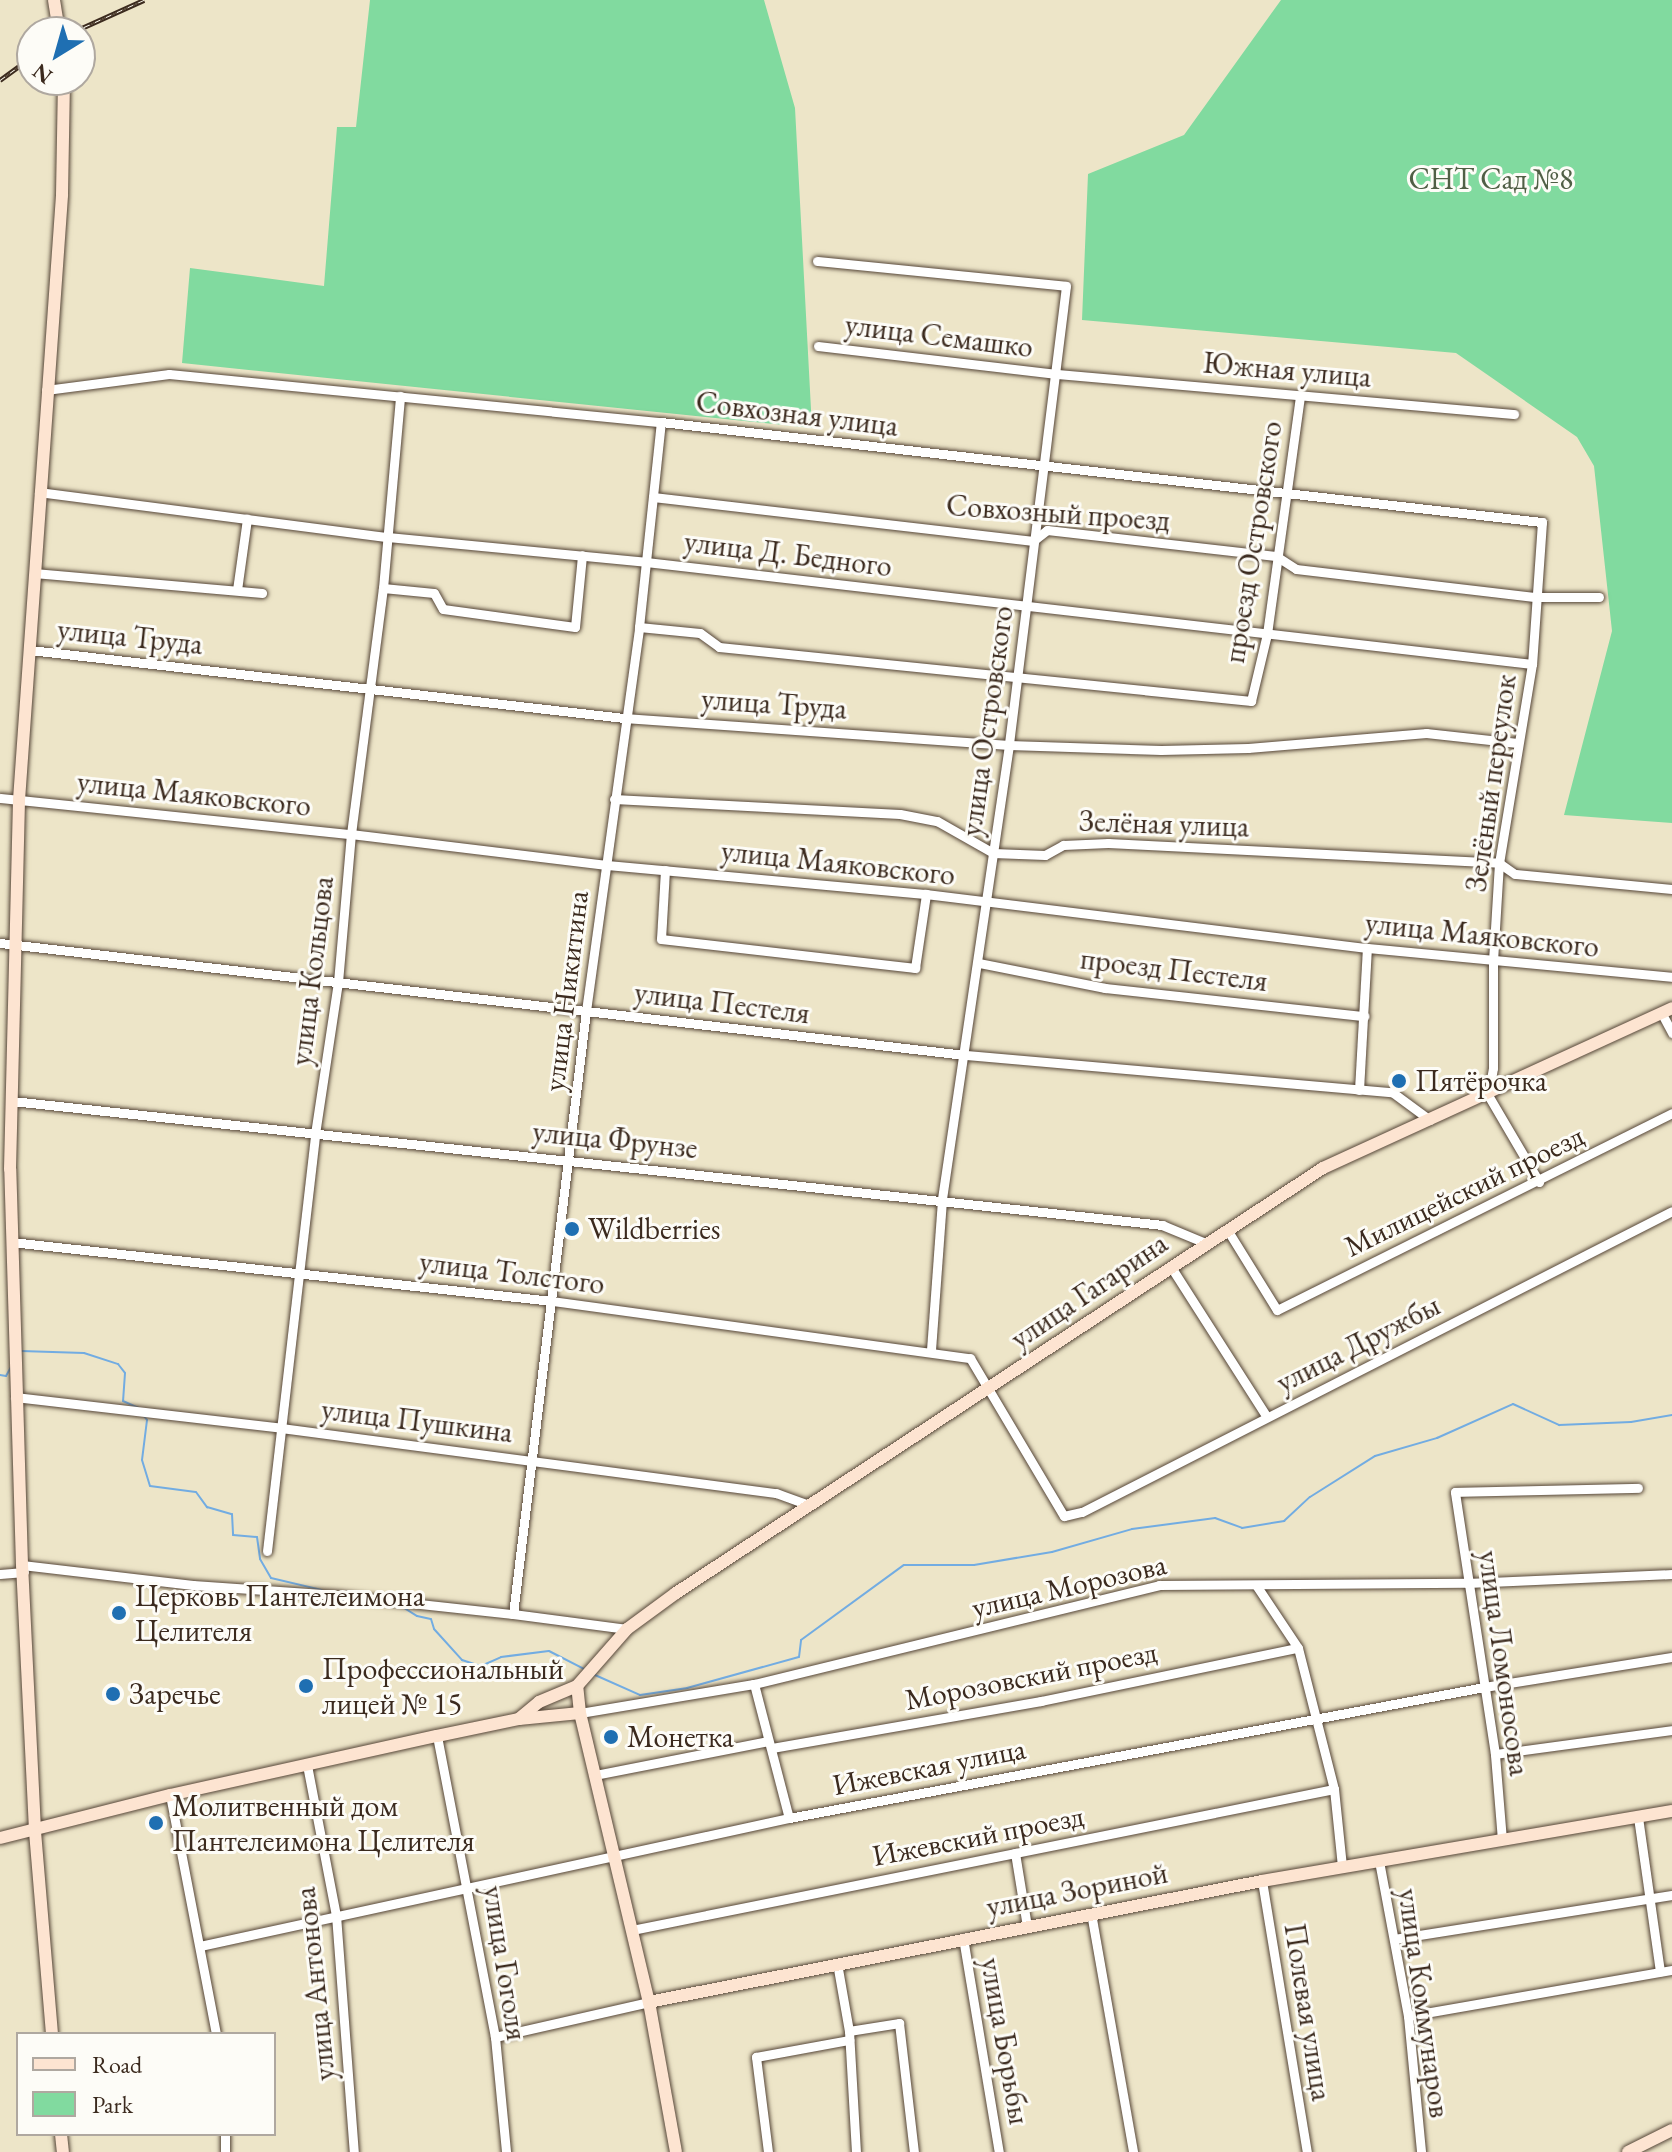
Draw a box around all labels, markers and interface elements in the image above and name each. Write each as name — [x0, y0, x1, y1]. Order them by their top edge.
north arrow — [16, 16, 96, 96]
text: N — [27, 57, 58, 91]
park label: СНТ Сад №8 — [1408, 161, 1574, 197]
street label: улица Семашко — [843, 307, 1035, 365]
street label: Южная улица — [1201, 345, 1373, 395]
street label: Совхозная улица — [694, 384, 900, 444]
street label: проезд Островского — [1216, 419, 1290, 665]
street label: Совхозный проезд — [945, 487, 1171, 539]
street label: улица Д. Бедного — [682, 523, 894, 585]
street label: улица Островского — [953, 603, 1021, 839]
street label: улица Труда — [56, 611, 204, 663]
street label: Зелёный переулок — [1458, 672, 1524, 894]
street label: улица Труда — [700, 681, 848, 727]
street label: улица Маяковского — [75, 764, 313, 824]
street label: Зелёная улица — [1078, 803, 1250, 845]
street label: улица Маяковского — [719, 833, 957, 893]
street label: улица Кольцова — [283, 874, 341, 1068]
street label: улица Никитина — [536, 889, 596, 1093]
street label: улица Маяковского — [1363, 905, 1601, 965]
street label: проезд Пестеля — [1078, 941, 1270, 999]
street label: улица Пестеля — [632, 974, 812, 1032]
place label: Пятёрочка — [1415, 1063, 1547, 1099]
marker: Пятёрочка — [1390, 1072, 1408, 1090]
street label: улица Фрунзе — [531, 1113, 699, 1167]
street label: Милицейский проезд — [1338, 1117, 1590, 1265]
place label: Wildberries — [588, 1211, 721, 1247]
marker: Wildberries — [563, 1220, 581, 1238]
street label: улица Гагарина — [1004, 1225, 1174, 1357]
street label: улица Толстого — [417, 1244, 607, 1302]
street label: улица Дружбы — [1270, 1287, 1446, 1401]
street label: улица Пушкина — [319, 1391, 515, 1451]
street label: улица Морозова — [968, 1546, 1170, 1626]
street label: улица Ломоносова — [1470, 1548, 1538, 1778]
place label: Церковь Пантелеимона Целителя — [135, 1578, 425, 1648]
marker: Церковь Пантелеимона Целителя — [110, 1604, 128, 1622]
street label: Морозовский проезд — [902, 1634, 1160, 1718]
place label: Профессиональный лицей № 15 — [322, 1651, 564, 1722]
place label: Заречье — [129, 1676, 221, 1712]
marker: Профессиональный лицей № 15 — [297, 1677, 315, 1695]
marker: Заречье — [104, 1685, 122, 1703]
place label: Монетка — [627, 1719, 734, 1755]
marker: Монетка — [602, 1728, 620, 1746]
street label: Ижевская улица — [829, 1731, 1029, 1803]
place label: Молитвенный дом Пантелеимона Целителя — [172, 1788, 475, 1858]
street label: Ижевский проезд — [869, 1798, 1087, 1874]
marker: Молитвенный дом Пантелеимона Целителя — [147, 1814, 165, 1832]
street label: улица Зориной — [983, 1855, 1171, 1925]
street label: улица Гоголя — [475, 1883, 535, 2043]
street label: улица Антонова — [287, 1885, 343, 2083]
street label: улица Коммунаров — [1390, 1886, 1458, 2120]
street label: Полевая улица — [1276, 1921, 1340, 2103]
street label: улица Борьбы — [973, 1955, 1037, 2127]
legend — [16, 2032, 276, 2136]
text: Road — [92, 2049, 142, 2080]
text: Park — [92, 2089, 133, 2120]

